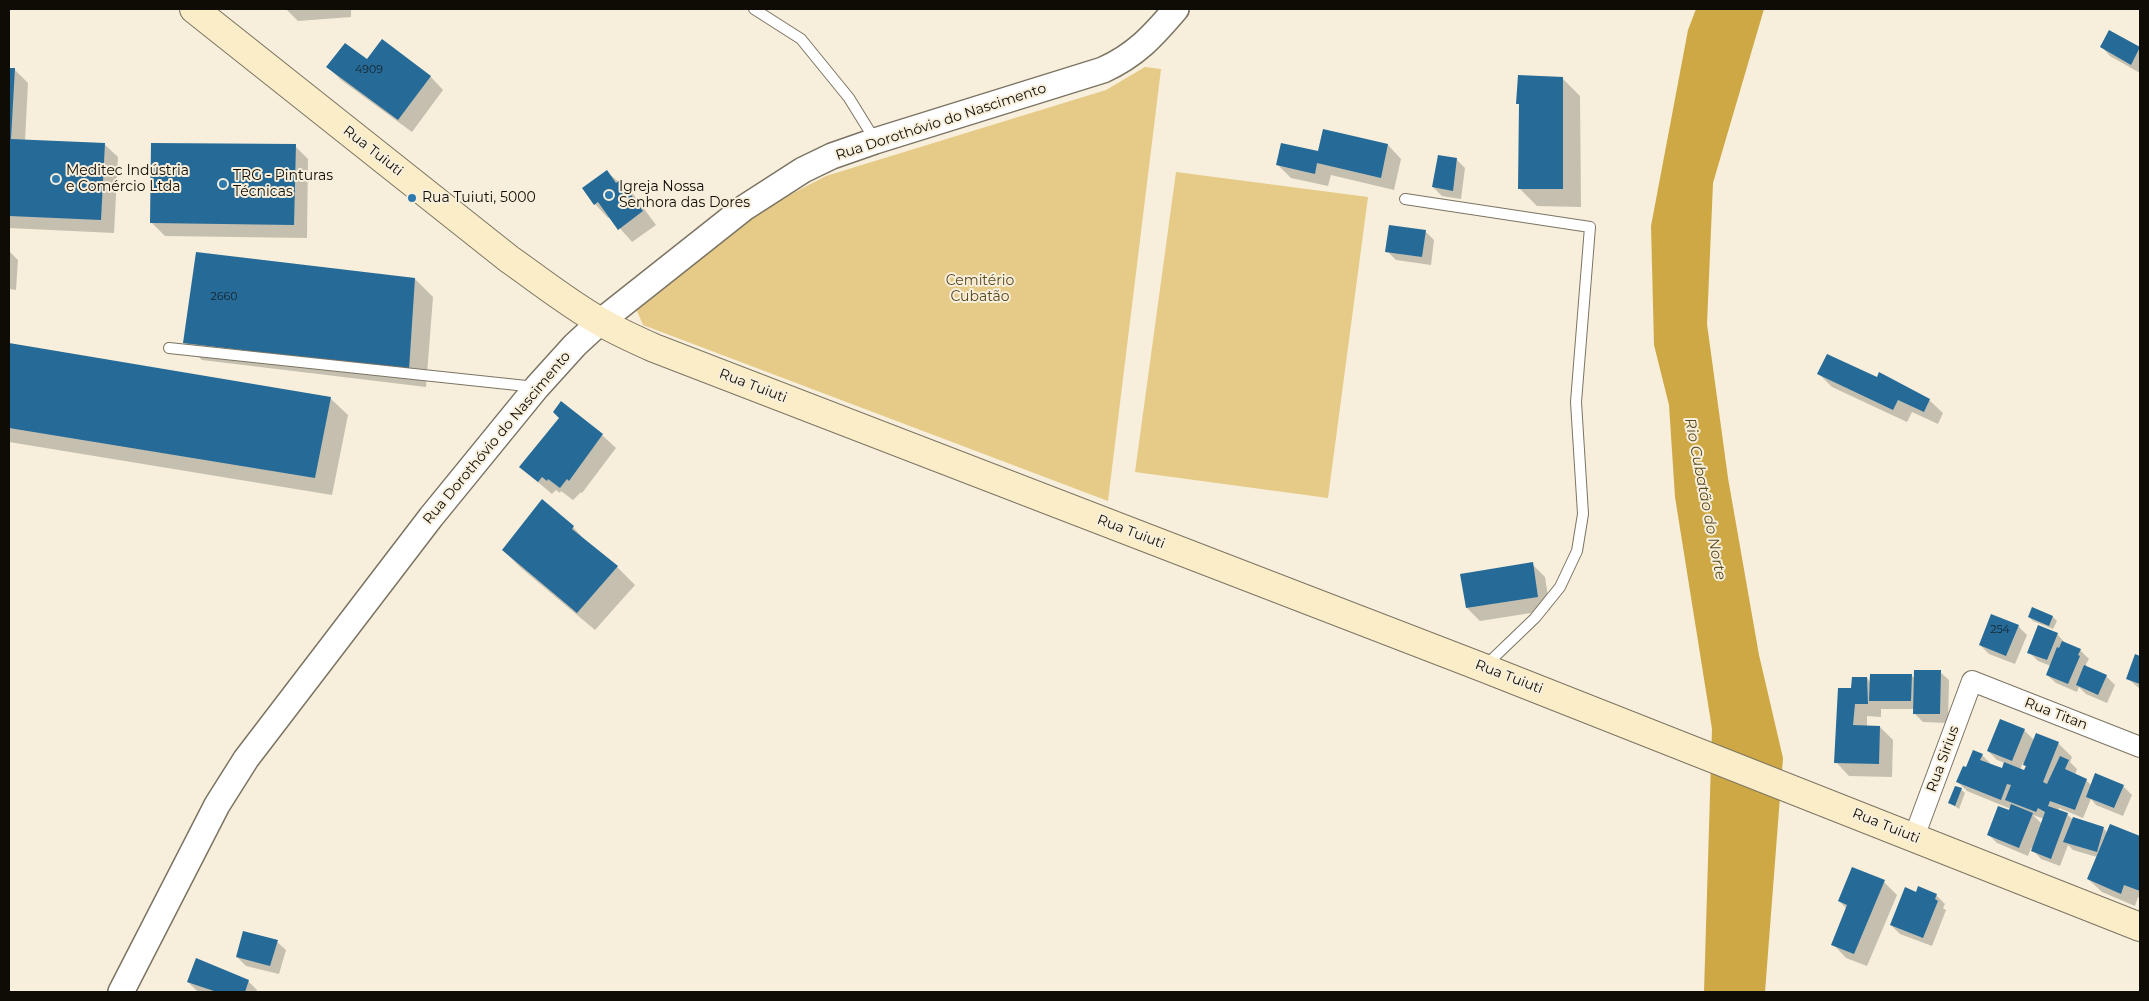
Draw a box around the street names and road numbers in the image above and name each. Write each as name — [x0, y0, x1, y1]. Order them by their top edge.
street label: Rua Dorothóvio do Nascimento — [834, 80, 1048, 164]
street label: Rua Tuiuti — [340, 122, 406, 180]
street label: Rua Dorothóvio do Nascimento — [420, 348, 574, 528]
street label: Rua Tuiuti — [717, 365, 789, 407]
street label: Rua Tuiuti — [1095, 511, 1167, 553]
street label: Rua Tuiuti — [1473, 656, 1545, 698]
street label: Rua Titan — [2022, 694, 2090, 734]
street label: Rua Sirius — [1923, 724, 1963, 794]
street label: Rua Tuiuti — [1850, 805, 1922, 847]

